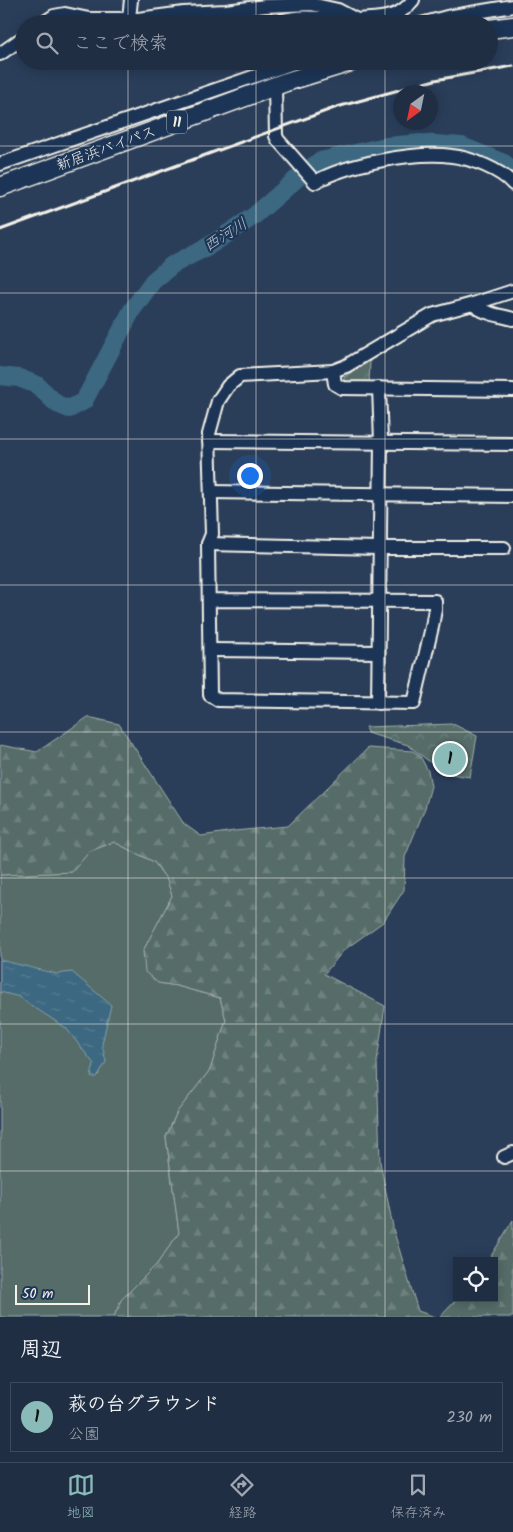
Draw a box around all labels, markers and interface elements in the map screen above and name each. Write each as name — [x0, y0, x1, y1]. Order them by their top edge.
search box — [15, 15, 498, 70]
icon: search — [33, 29, 61, 57]
text: ここで検索 — [73, 29, 168, 59]
north arrow — [393, 85, 438, 130]
road number: 11 — [167, 110, 187, 134]
street label: 新居浜バイパス — [53, 120, 160, 178]
water label: 西河川 — [199, 212, 253, 259]
your location — [237, 463, 263, 489]
pin: 1 — [434, 740, 466, 778]
map controls — [453, 1257, 498, 1302]
button: locate — [453, 1257, 498, 1302]
scale bar — [15, 1282, 90, 1305]
text: 50 m — [22, 1283, 53, 1305]
text: 周辺 — [20, 1334, 62, 1367]
text: 萩の台グラウンド — [68, 1390, 220, 1420]
text: 1 — [35, 1405, 39, 1430]
text: 230 m — [446, 1405, 492, 1430]
text: 公園 — [68, 1422, 100, 1447]
tab: 地図 — [67, 1471, 95, 1524]
tab: 経路 — [228, 1471, 256, 1524]
tab: 保存済み — [390, 1471, 446, 1524]

